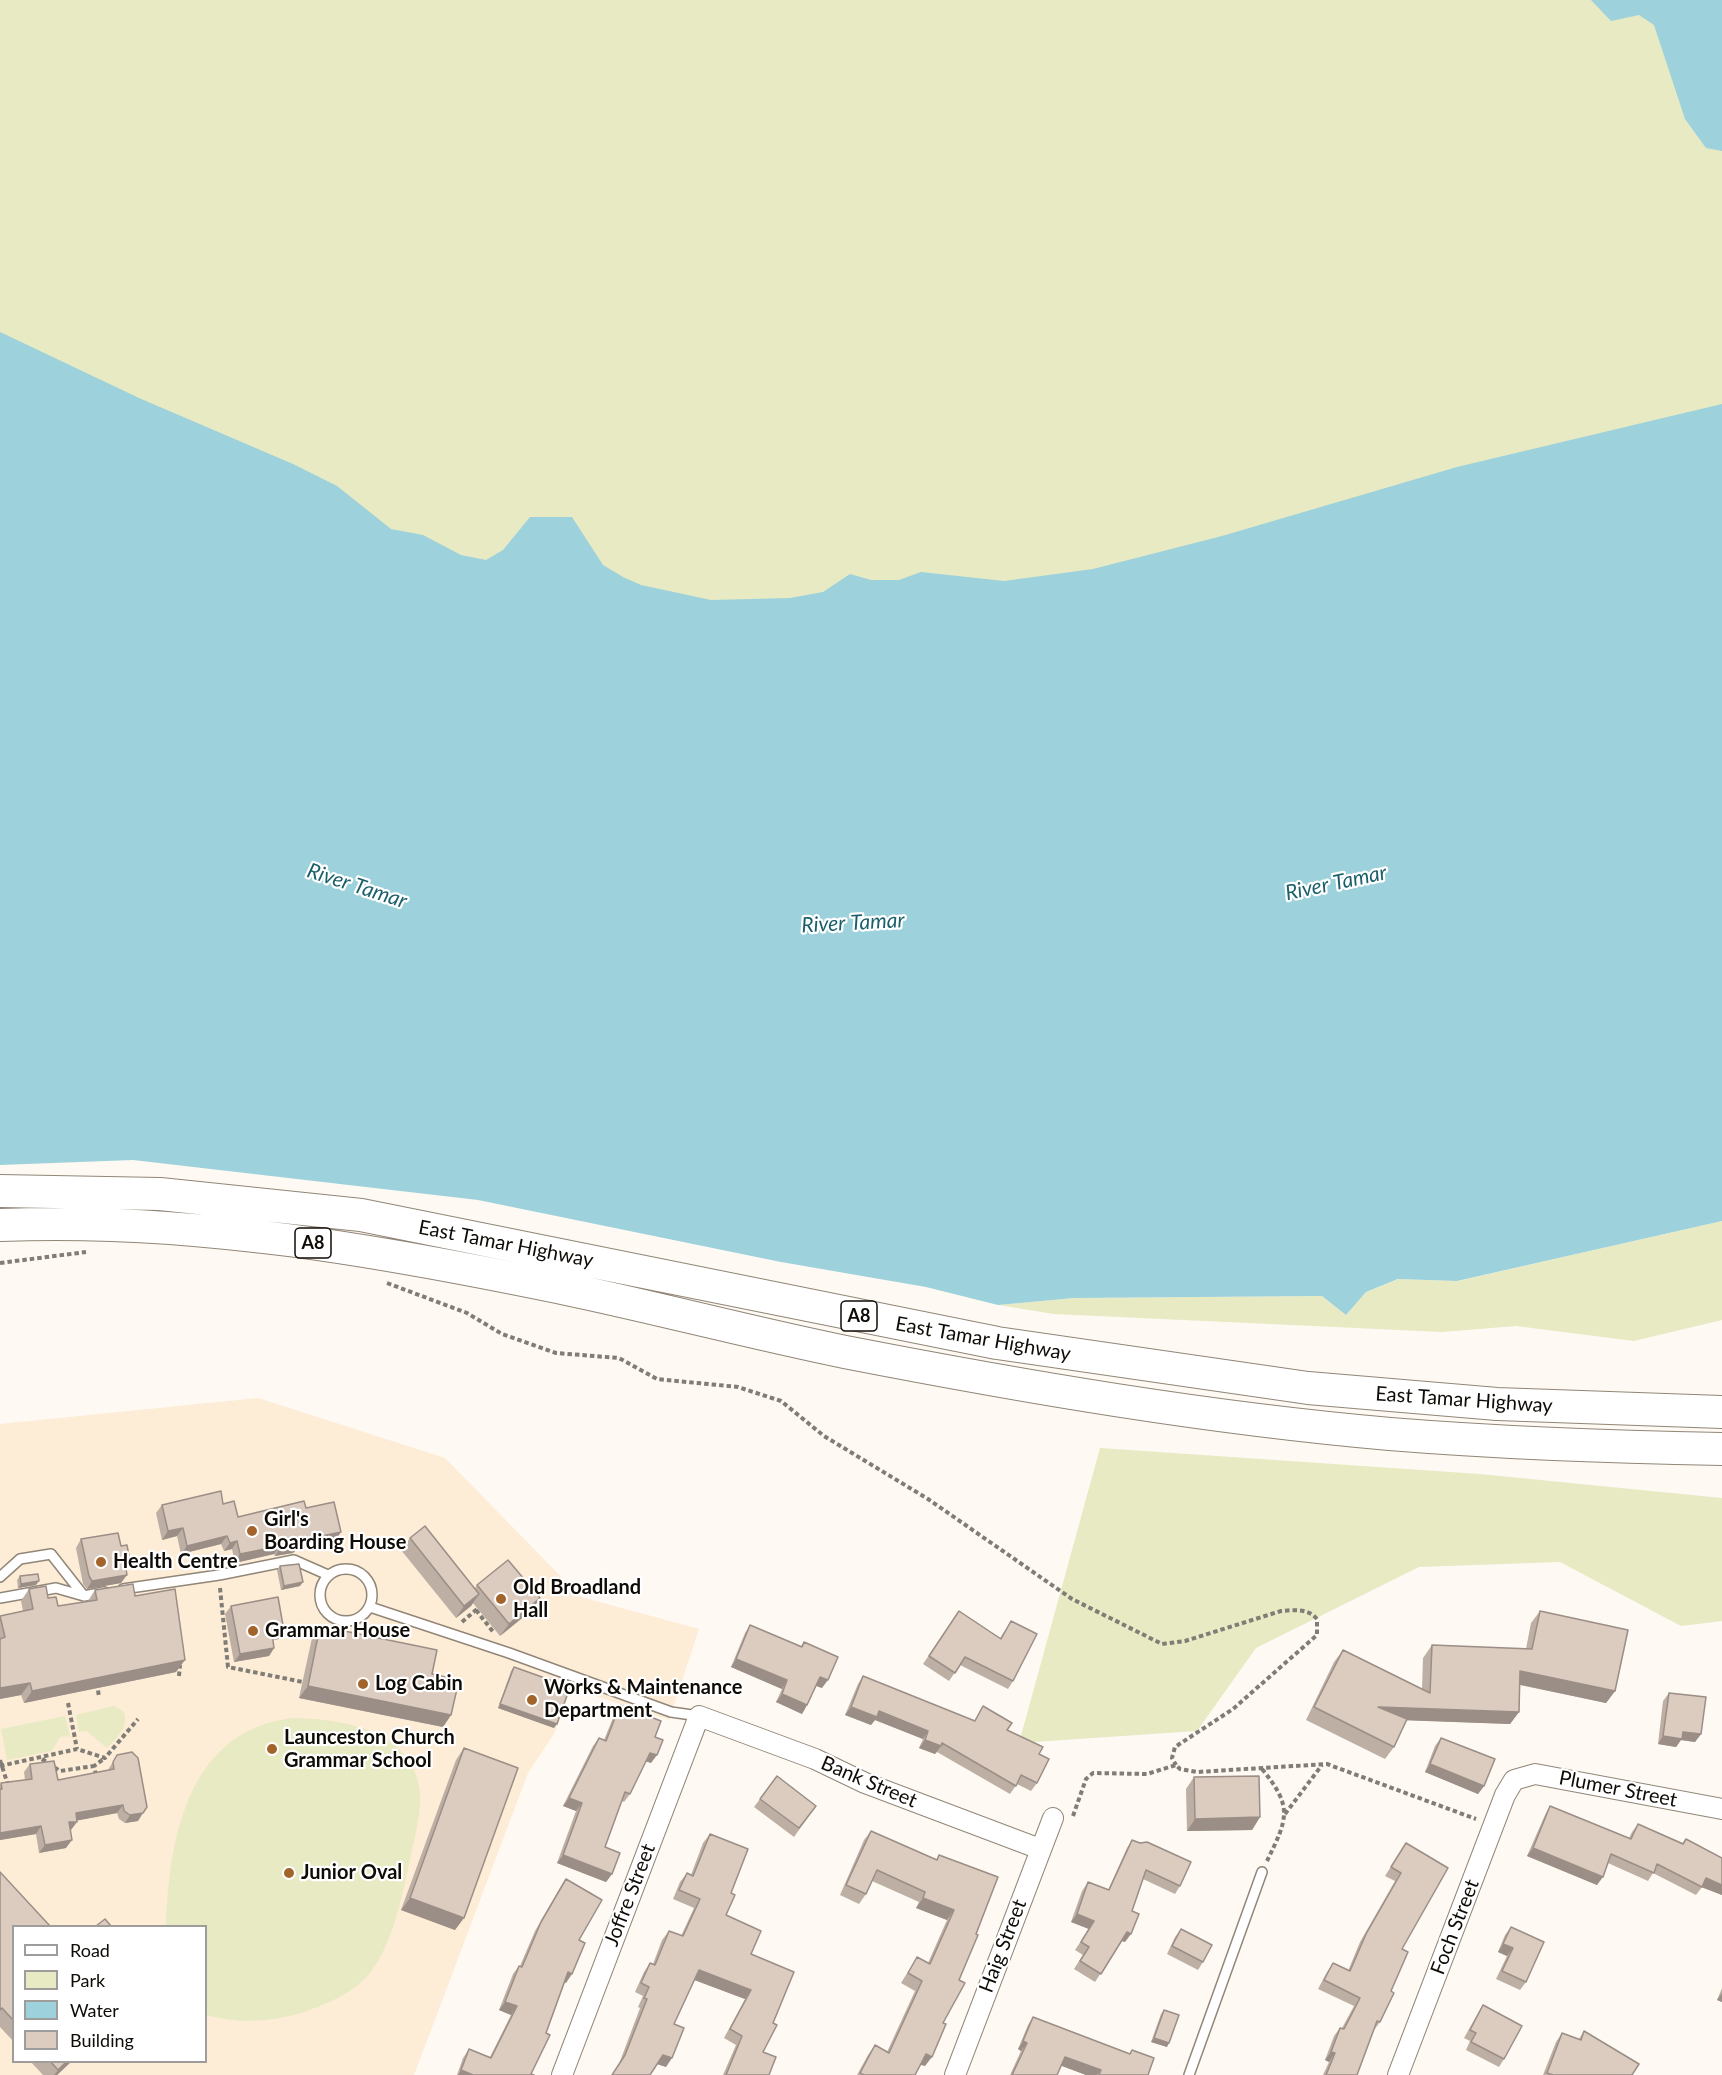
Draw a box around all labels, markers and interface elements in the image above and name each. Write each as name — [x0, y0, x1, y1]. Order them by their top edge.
water label: River Tamar — [304, 858, 410, 914]
water label: River Tamar — [1283, 860, 1389, 906]
water label: River Tamar — [801, 908, 905, 938]
street label: East Tamar Highway — [417, 1215, 595, 1273]
road number: A8 — [295, 1228, 331, 1258]
road number: A8 — [841, 1301, 877, 1331]
street label: East Tamar Highway — [893, 1312, 1073, 1366]
street label: East Tamar Highway — [1375, 1382, 1553, 1418]
place label: Girl's Boarding House — [264, 1508, 406, 1555]
marker: Girl's Boarding House — [245, 1524, 259, 1538]
place label: Health Centre — [113, 1550, 238, 1574]
marker: Health Centre — [94, 1555, 108, 1569]
place label: Old Broadland Hall — [513, 1576, 641, 1623]
marker: Old Broadland Hall — [494, 1592, 508, 1606]
place label: Grammar House — [265, 1619, 410, 1643]
marker: Grammar House — [246, 1624, 260, 1638]
place label: Log Cabin — [375, 1672, 463, 1696]
place label: Works & Maintenance Department — [544, 1676, 742, 1723]
marker: Log Cabin — [356, 1677, 370, 1691]
marker: Works & Maintenance Department — [525, 1693, 539, 1707]
place label: Launceston Church Grammar School — [284, 1726, 455, 1773]
marker: Launceston Church Grammar School — [265, 1742, 279, 1756]
street label: Bank Street — [817, 1751, 921, 1813]
street label: Plumer Street — [1557, 1766, 1679, 1812]
street label: Joffre Street — [599, 1840, 661, 1950]
place label: Junior Oval — [301, 1861, 402, 1885]
marker: Junior Oval — [282, 1866, 296, 1880]
street label: Foch Street — [1426, 1876, 1484, 1978]
street label: Haig Street — [974, 1896, 1032, 1996]
legend — [12, 1925, 207, 2063]
text: Road — [70, 1939, 110, 1961]
text: Park — [70, 1969, 105, 1991]
text: Water — [70, 1999, 119, 2021]
text: Building — [70, 2029, 134, 2051]

